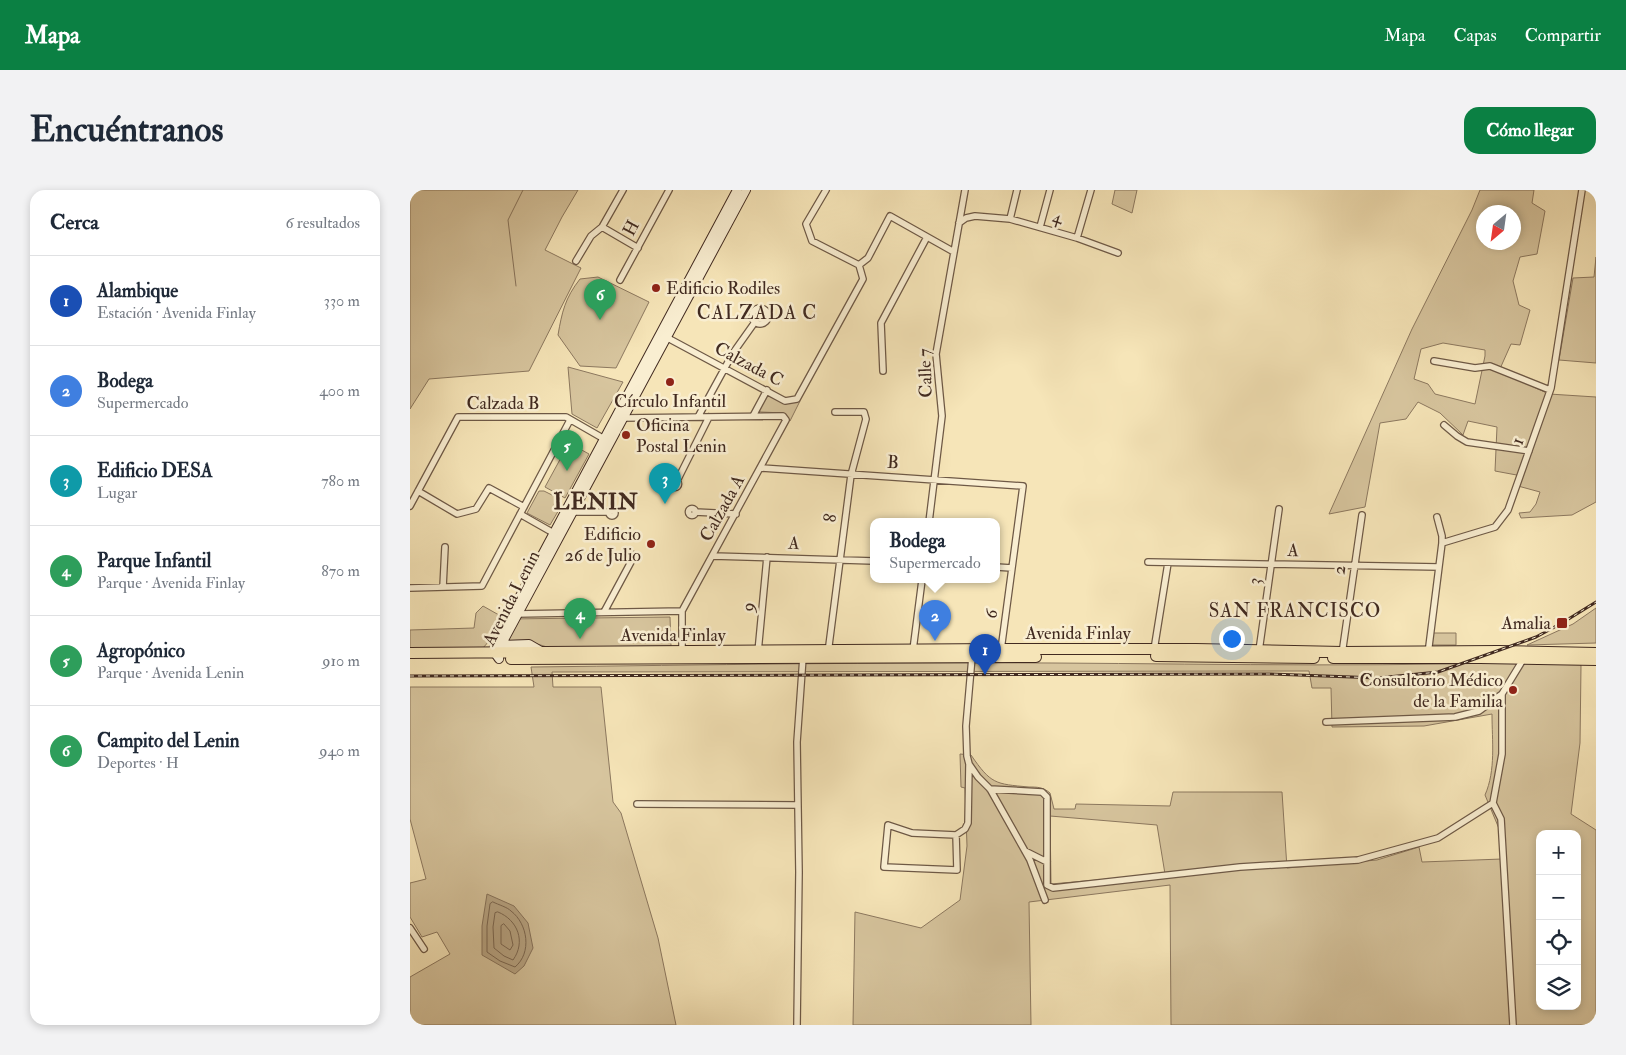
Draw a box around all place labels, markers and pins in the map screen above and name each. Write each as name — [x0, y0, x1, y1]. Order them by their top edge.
place label: Edificio Rodiles — [666, 277, 780, 300]
pin: 6 — [584, 279, 616, 320]
marker: Edificio Rodiles — [650, 282, 662, 294]
marker: Círculo Infantil — [664, 376, 676, 388]
place label: Círculo Infantil — [614, 390, 726, 413]
place label: Oficina Postal Lenin — [636, 414, 726, 458]
marker: Oficina Postal Lenin — [620, 429, 632, 441]
pin: 5 — [551, 430, 583, 471]
pin: 3 — [649, 463, 681, 504]
place label: Edificio 26 de Julio — [565, 523, 641, 567]
marker: Edificio 26 de Julio — [645, 538, 657, 550]
pin: 4 — [564, 598, 596, 639]
pin: 2 — [919, 600, 951, 641]
place label: Amalia — [1500, 612, 1552, 635]
marker: Amalia — [1555, 616, 1569, 630]
pin: 1 — [969, 634, 1001, 675]
place label: Consultorio Médico de la Familia — [1360, 669, 1504, 713]
marker: Consultorio Médico de la Familia — [1507, 684, 1519, 696]

